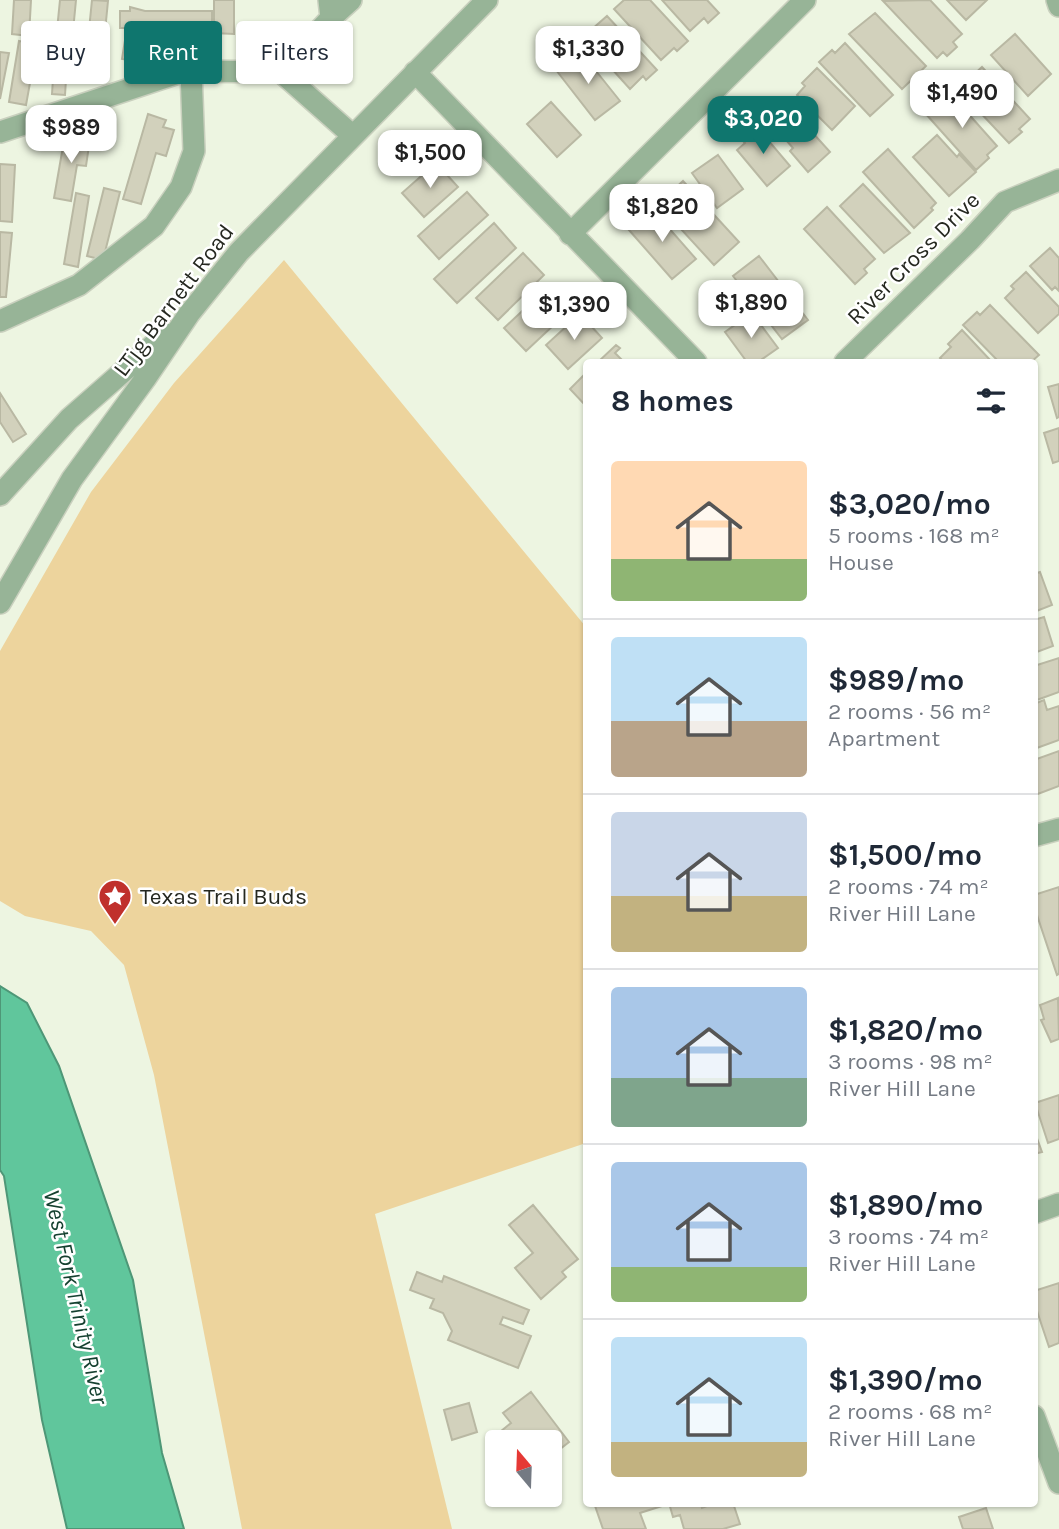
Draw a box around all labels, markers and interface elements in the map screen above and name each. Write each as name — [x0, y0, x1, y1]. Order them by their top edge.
chip: Buy — [21, 21, 110, 84]
chip: Rent — [124, 21, 222, 84]
chip: Filters — [236, 21, 353, 84]
pin: $1,330 — [531, 27, 645, 86]
text: $1,330 — [551, 35, 625, 62]
pin: $1,490 — [905, 71, 1019, 130]
text: $1,490 — [926, 79, 998, 106]
pin: $3,020 — [706, 96, 820, 156]
text: $3,020 — [724, 105, 802, 132]
pin: $989 — [30, 106, 112, 165]
text: $989 — [42, 114, 100, 141]
pin: $1,500 — [373, 130, 487, 190]
text: $1,500 — [394, 139, 466, 166]
pin: $1,820 — [605, 184, 719, 244]
street label: River Cross Drive — [841, 186, 985, 330]
text: $1,820 — [625, 193, 699, 220]
street label: LTjg Barnett Road — [107, 219, 239, 382]
pin: $1,890 — [694, 280, 808, 340]
pin: $1,390 — [517, 282, 631, 342]
text: $1,890 — [714, 289, 788, 316]
text: $1,390 — [538, 291, 610, 318]
icon: filters — [972, 382, 1010, 420]
text: 8 homes — [611, 383, 734, 419]
text: $3,020/mo — [828, 486, 991, 522]
icon: home — [667, 489, 751, 573]
text: 5 rooms · 168 m² — [828, 522, 1000, 549]
text: House — [828, 549, 894, 576]
text: $989/mo — [828, 662, 964, 698]
icon: home — [667, 665, 751, 749]
text: 2 rooms · 56 m² — [828, 698, 991, 725]
text: Apartment — [828, 725, 940, 752]
text: $1,500/mo — [828, 837, 982, 873]
icon: home — [667, 840, 751, 924]
text: 2 rooms · 74 m² — [828, 873, 989, 900]
place icon: Texas Trail Buds — [96, 877, 134, 926]
place label: Texas Trail Buds — [140, 883, 307, 910]
text: River Hill Lane — [828, 900, 976, 927]
text: $1,820/mo — [828, 1012, 983, 1048]
icon: home — [667, 1015, 751, 1099]
text: 3 rooms · 98 m² — [828, 1048, 993, 1075]
text: River Hill Lane — [828, 1075, 976, 1102]
water label: West Fork Trinity River — [38, 1187, 114, 1408]
text: $1,890/mo — [828, 1187, 983, 1223]
icon: home — [667, 1190, 751, 1274]
text: 3 rooms · 74 m² — [828, 1223, 989, 1250]
text: River Hill Lane — [828, 1250, 976, 1277]
text: $1,390/mo — [828, 1362, 983, 1398]
icon: home — [667, 1365, 751, 1449]
text: 2 rooms · 68 m² — [828, 1398, 992, 1425]
text: River Hill Lane — [828, 1425, 976, 1452]
north arrow — [485, 1430, 562, 1507]
map controls — [485, 1430, 562, 1507]

